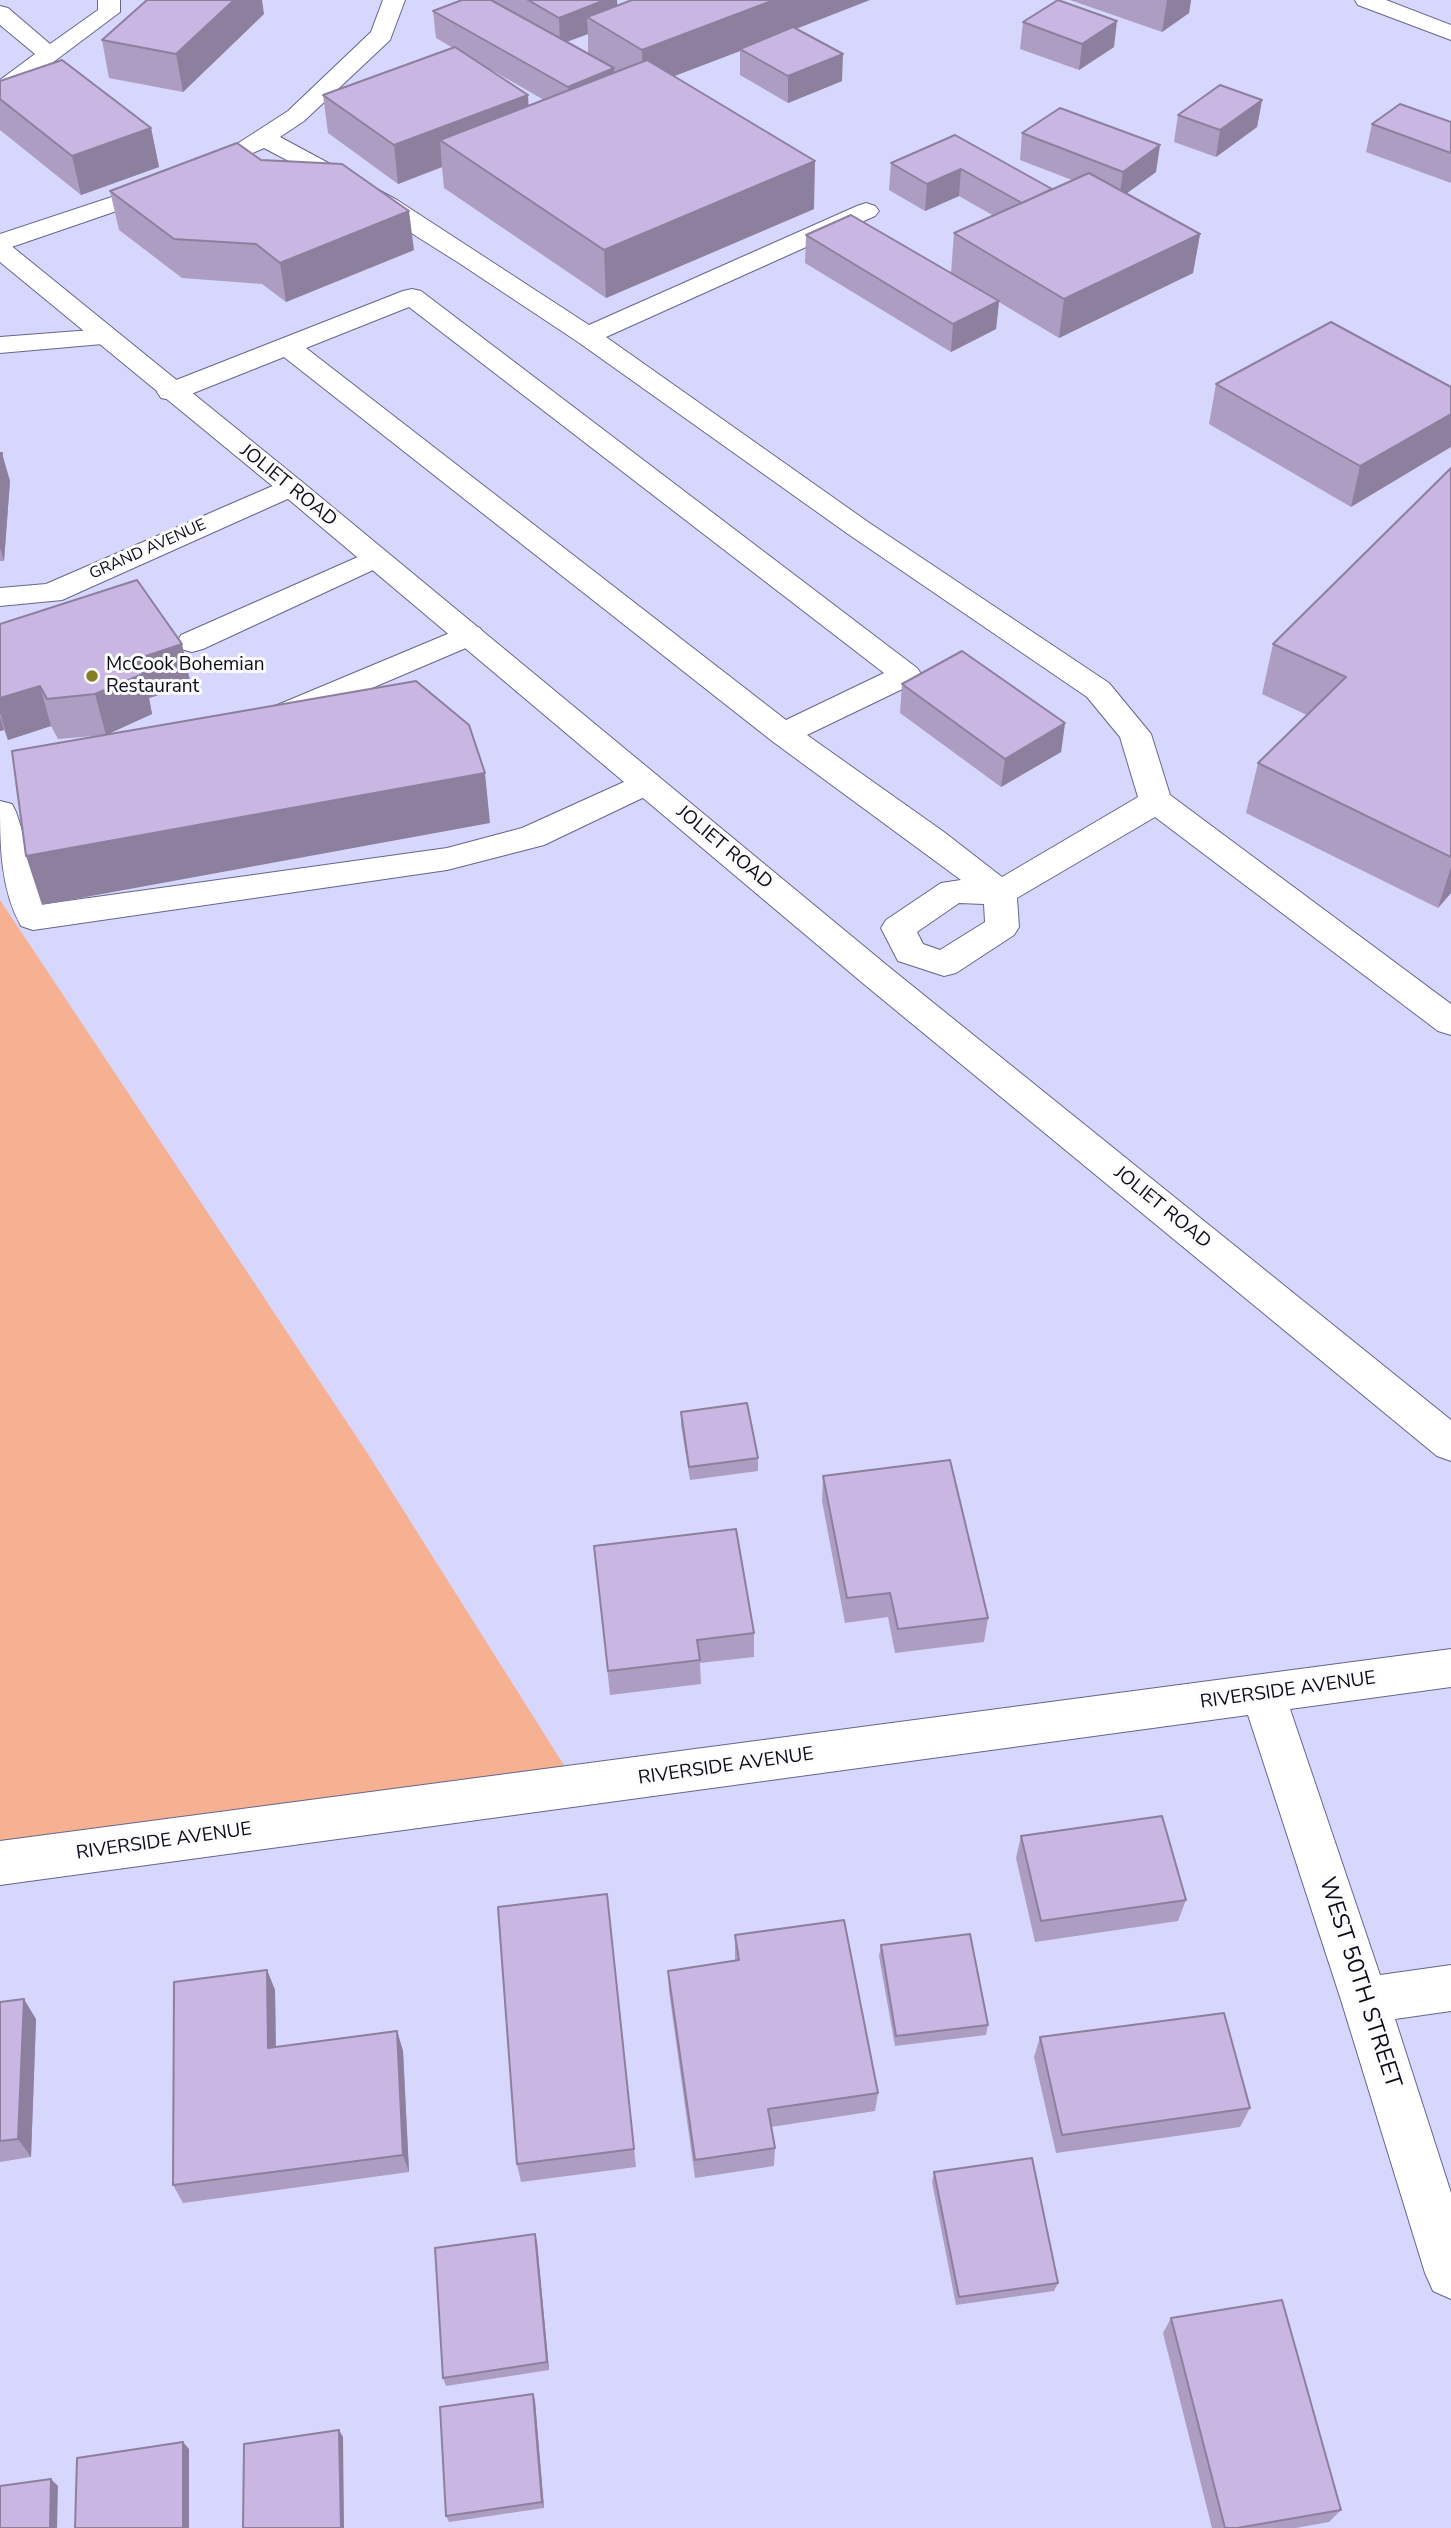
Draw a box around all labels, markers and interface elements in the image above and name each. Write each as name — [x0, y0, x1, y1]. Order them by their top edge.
street label: JOLIET ROAD — [235, 440, 341, 532]
street label: GRAND AVENUE — [87, 516, 209, 584]
place label: McCook Bohemian Restaurant — [106, 654, 265, 698]
marker: McCook Bohemian Restaurant — [84, 668, 100, 684]
street label: JOLIET ROAD — [671, 801, 777, 895]
street label: JOLIET ROAD — [1109, 1162, 1215, 1254]
street label: RIVERSIDE AVENUE — [1199, 1667, 1377, 1715]
street label: RIVERSIDE AVENUE — [637, 1743, 815, 1791]
street label: RIVERSIDE AVENUE — [75, 1818, 253, 1866]
street label: WEST 50TH STREET — [1312, 1874, 1406, 2092]

